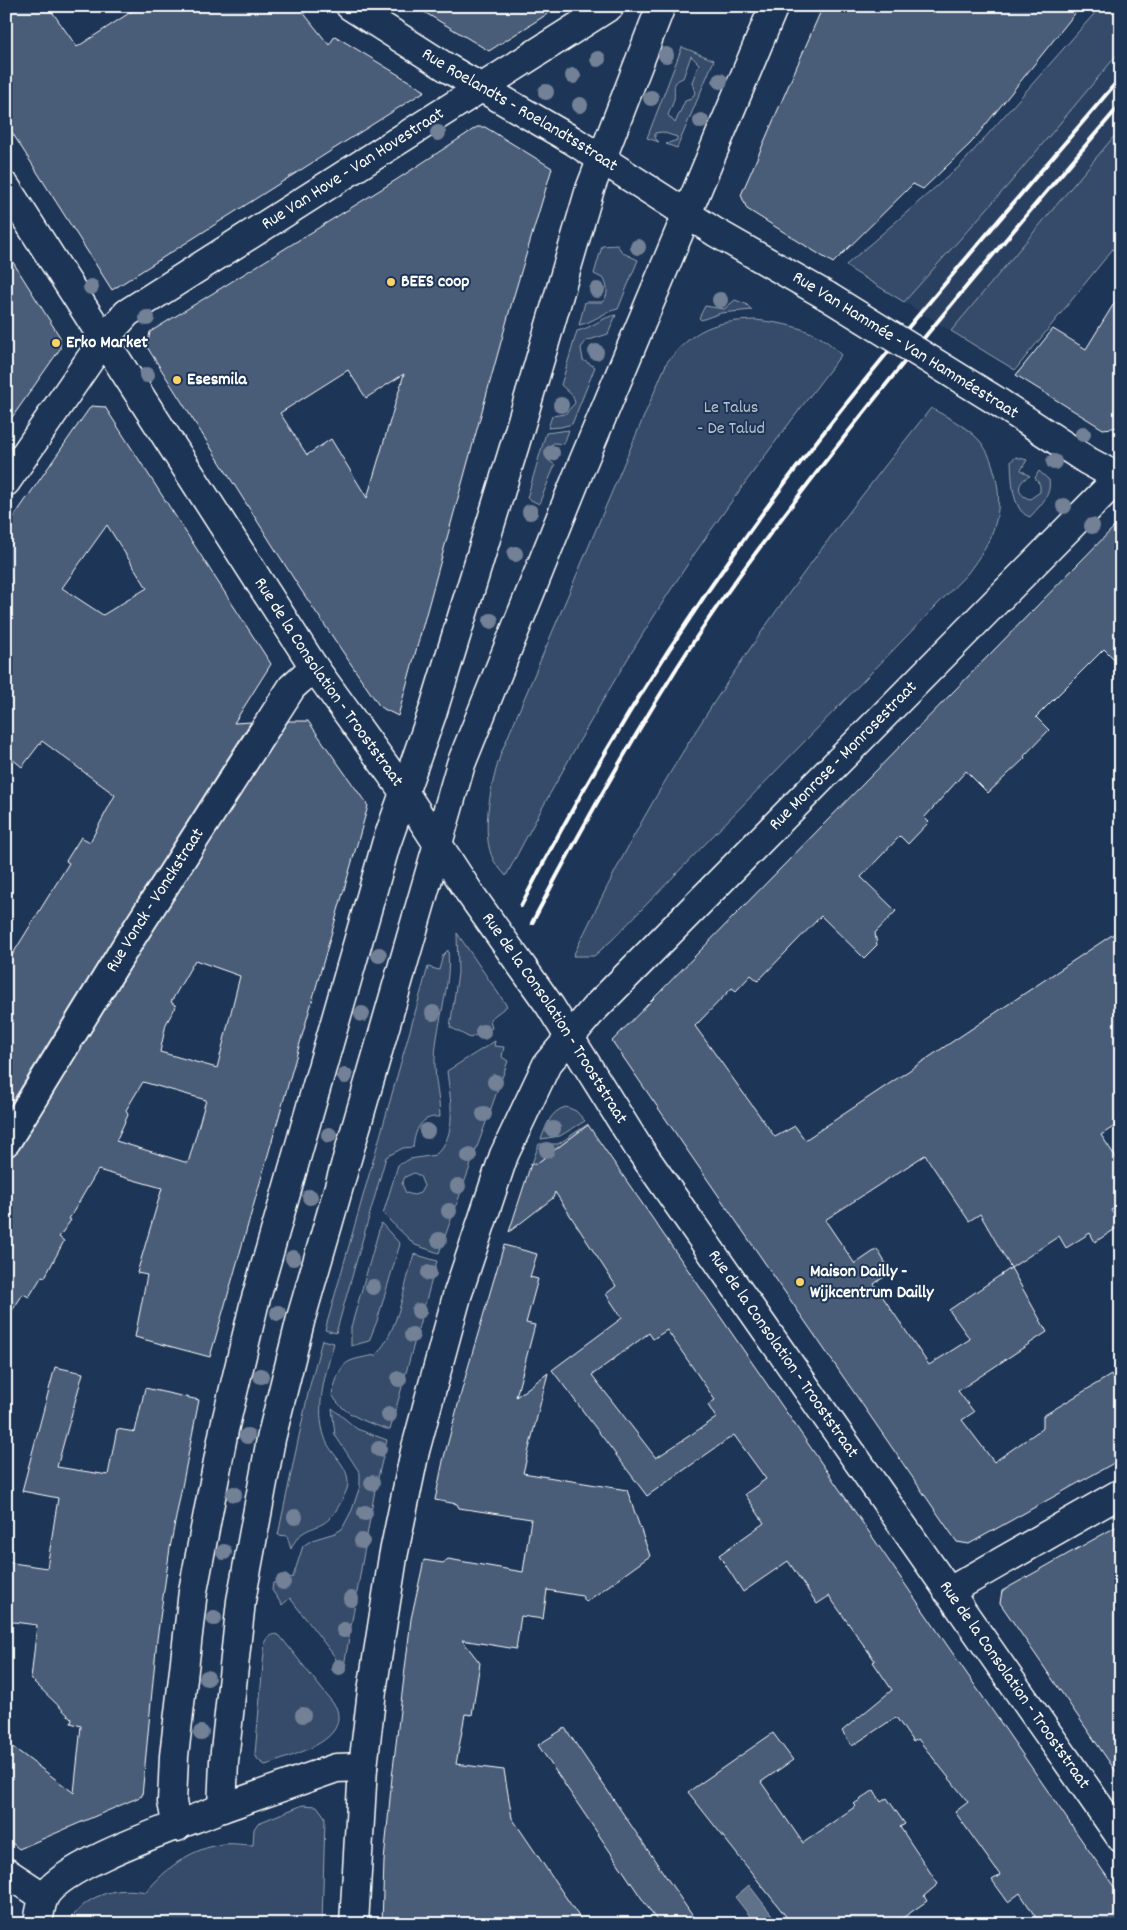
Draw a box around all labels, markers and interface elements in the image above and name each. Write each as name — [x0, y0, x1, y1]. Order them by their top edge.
street label: Rue Roelandts - Roelandtsstraat — [416, 42, 623, 179]
street label: Rue Van Hove - Van Hovestraat — [257, 102, 450, 237]
street label: Rue Van Hammée - Van Hamméestraat — [787, 266, 1023, 426]
place label: BEES coop — [401, 270, 470, 295]
marker: BEES coop — [385, 276, 397, 288]
place label: Erko Market — [66, 331, 148, 356]
marker: Erko Market — [50, 337, 62, 349]
place label: Esesmila — [187, 368, 247, 393]
marker: Esesmila — [171, 374, 183, 386]
park label: Le Talus - De Talud — [697, 396, 765, 442]
street label: Rue de la Consolation - Trooststraat — [247, 573, 409, 792]
street label: Rue Monrose - Monrosestraat — [764, 675, 923, 837]
street label: Rue Vonck - Vonckstraat — [100, 823, 211, 977]
street label: Rue de la Consolation - Trooststraat — [475, 908, 634, 1129]
street label: Rue de la Consolation - Trooststraat — [701, 1245, 865, 1464]
place label: Maison Dailly - Wijkcentrum Dailly — [810, 1260, 934, 1306]
marker: Maison Dailly - Wijkcentrum Dailly — [794, 1276, 806, 1288]
street label: Rue de la Consolation - Trooststraat — [933, 1576, 1096, 1795]

